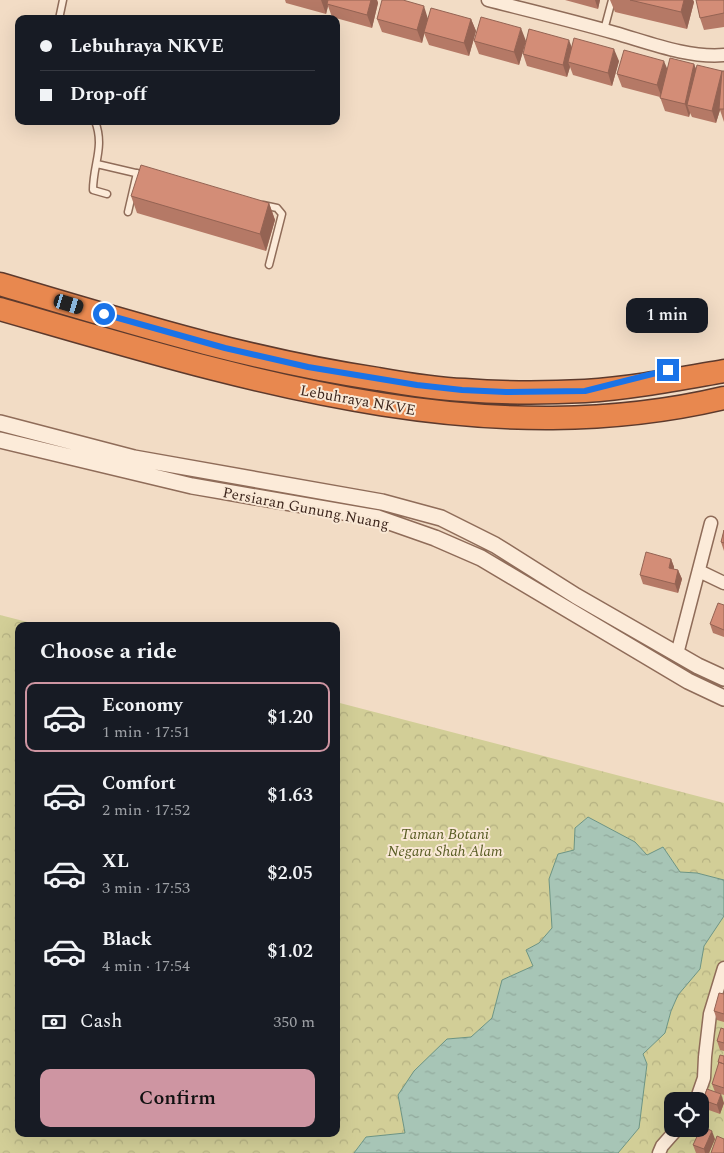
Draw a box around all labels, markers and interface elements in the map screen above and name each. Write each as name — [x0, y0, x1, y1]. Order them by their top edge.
text: Lebuhraya NKVE — [70, 32, 224, 61]
text: Drop-off — [70, 80, 147, 109]
car — [52, 292, 85, 316]
callout: 1 min — [627, 298, 709, 332]
route start — [93, 303, 115, 325]
text: 1 min — [646, 303, 688, 327]
route end — [657, 359, 679, 381]
street label: Lebuhraya NKVE — [298, 379, 418, 422]
street label: Persiaran Gunung Nuang — [221, 481, 391, 536]
text: Choose a ride — [40, 635, 177, 668]
text: Economy — [102, 691, 183, 720]
icon: car — [42, 695, 87, 740]
text: $1.20 — [267, 703, 313, 732]
text: 1 min · 17:51 — [102, 720, 190, 744]
text: Comfort — [102, 769, 176, 798]
icon: car — [42, 773, 87, 818]
text: $1.63 — [267, 781, 313, 810]
text: 2 min · 17:52 — [102, 798, 190, 822]
park label: Taman Botani Negara Shah Alam — [387, 823, 503, 863]
text: XL — [102, 847, 129, 876]
icon: car — [42, 851, 87, 896]
text: $2.05 — [267, 859, 313, 888]
text: 3 min · 17:53 — [102, 876, 190, 900]
text: Black — [102, 925, 152, 954]
icon: car — [42, 929, 87, 974]
text: $1.02 — [267, 937, 313, 966]
text: 4 min · 17:54 — [102, 954, 190, 978]
text: Cash — [80, 1007, 122, 1036]
icon: cash — [40, 1008, 68, 1036]
text: 350 m — [273, 1010, 315, 1034]
button: Confirm — [40, 1069, 315, 1127]
map controls — [664, 1092, 709, 1137]
button: locate — [664, 1092, 709, 1137]

